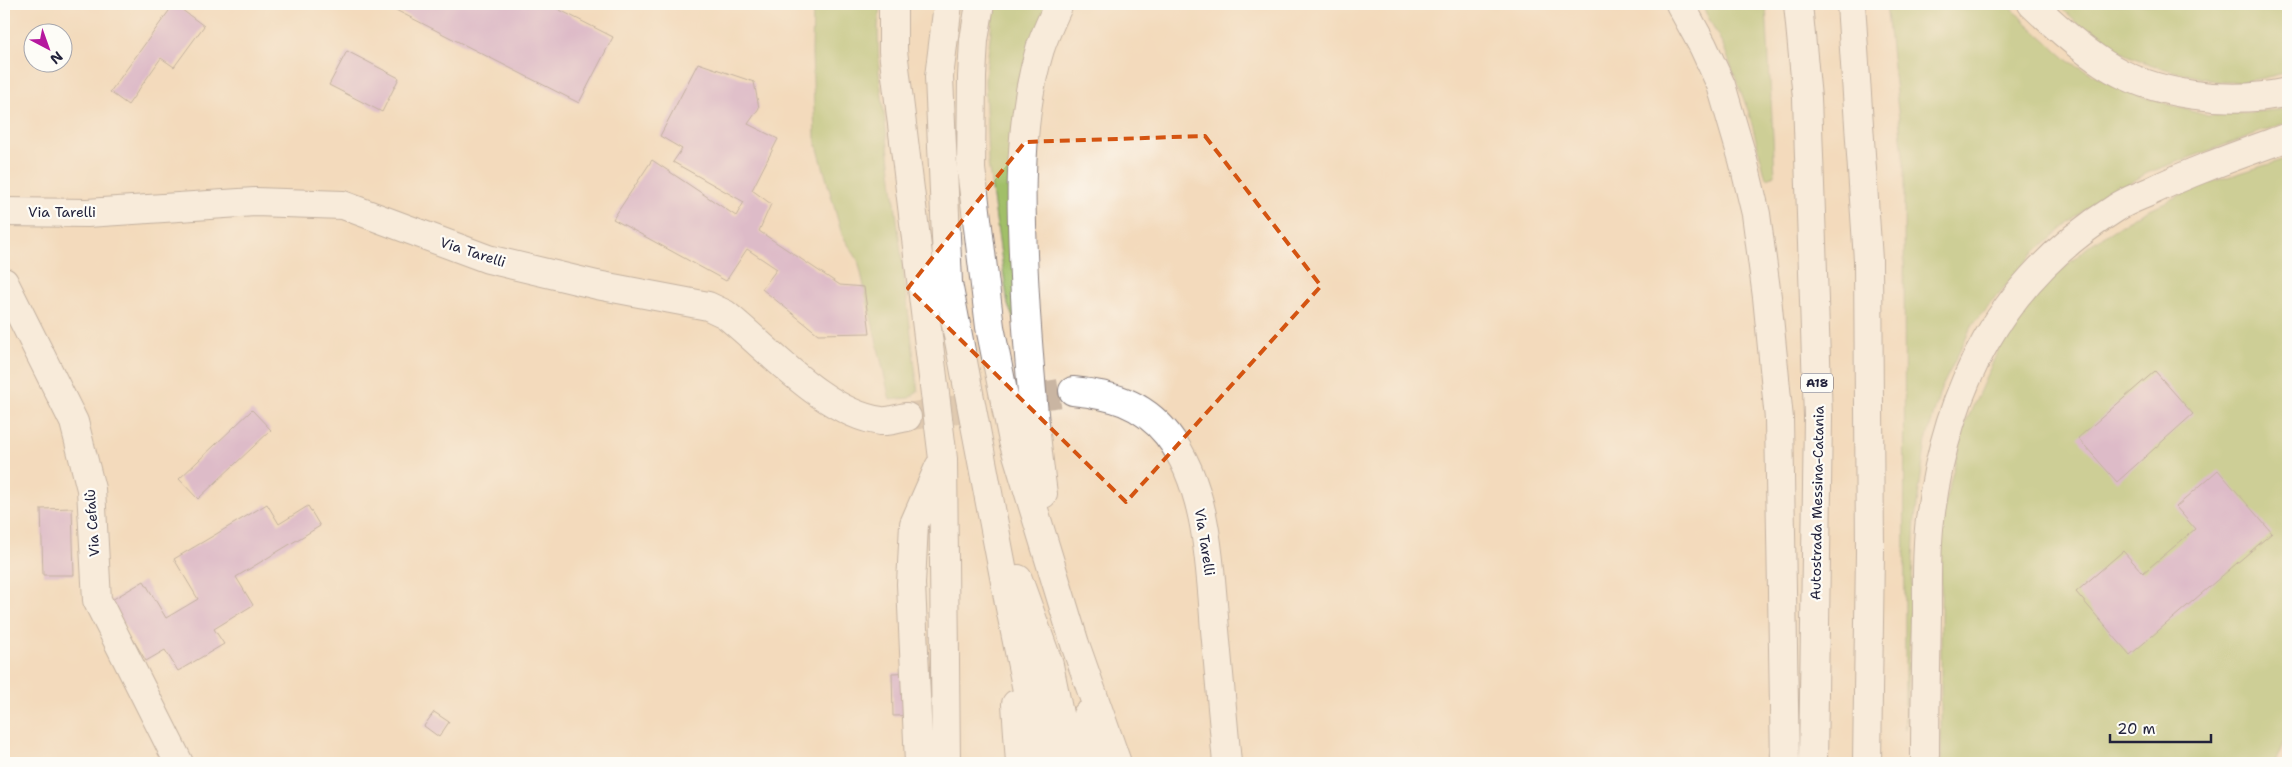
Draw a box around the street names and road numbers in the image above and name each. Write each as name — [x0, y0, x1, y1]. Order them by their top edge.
street label: Via Tarelli — [28, 203, 96, 221]
street label: Via Tarelli — [438, 233, 508, 271]
road number: A18 — [1801, 373, 1833, 392]
street label: Autostrada Messina-Catania — [1806, 405, 1828, 600]
street label: Via Cefalù — [81, 489, 103, 557]
street label: Via Tarelli — [1191, 507, 1219, 577]

